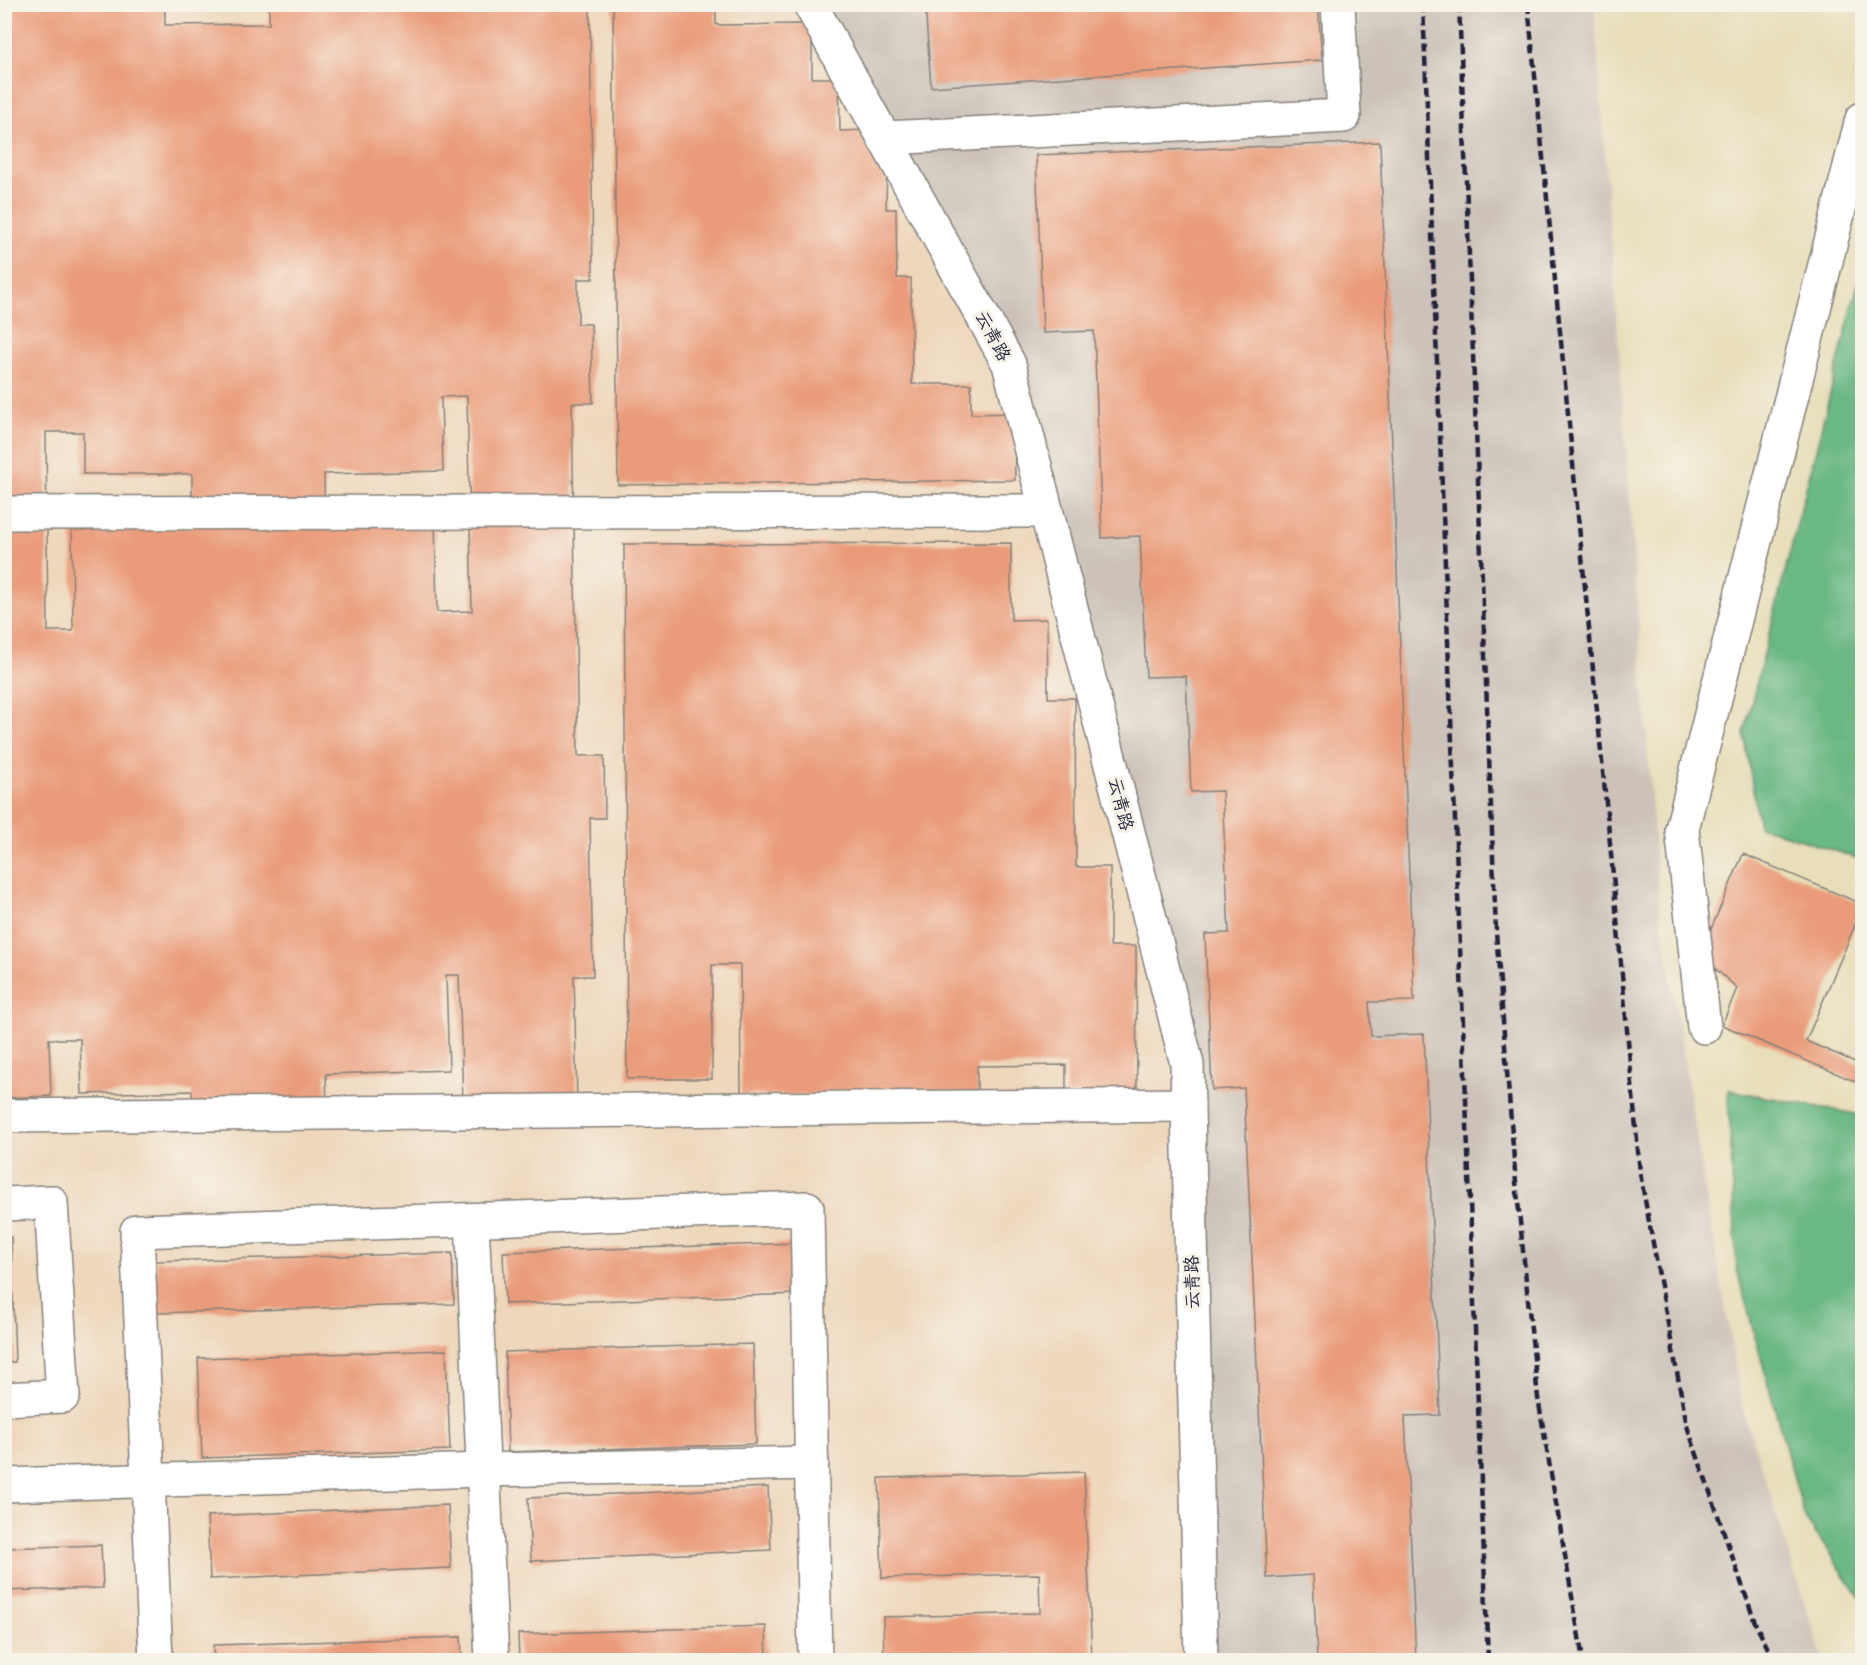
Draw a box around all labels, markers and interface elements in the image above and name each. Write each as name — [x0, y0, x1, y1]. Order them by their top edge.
street label: 云青路 — [970, 306, 1017, 365]
street label: 云青路 — [1103, 775, 1140, 833]
street label: 云青路 — [1179, 1255, 1204, 1309]

